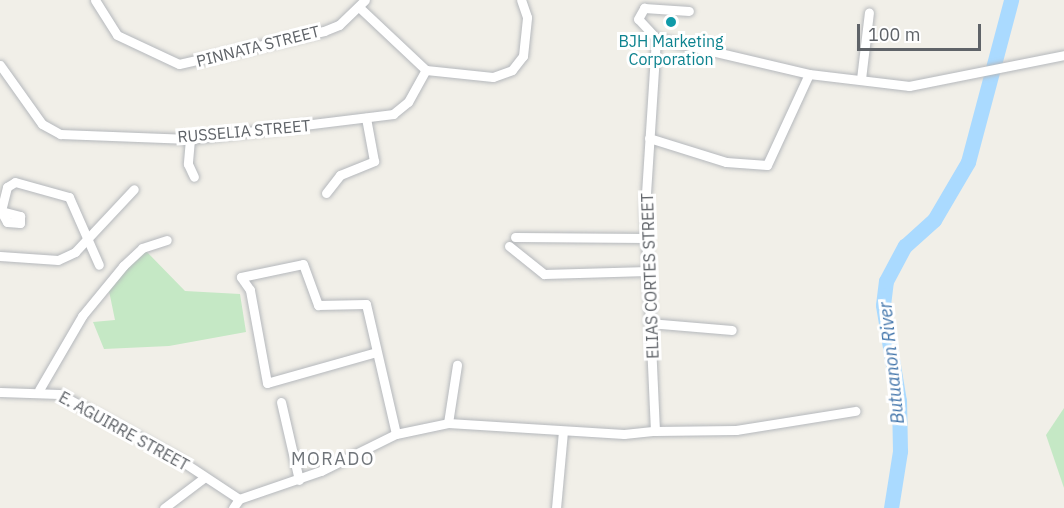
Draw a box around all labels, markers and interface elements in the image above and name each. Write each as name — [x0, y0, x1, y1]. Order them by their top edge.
scale bar — [860, 12, 984, 50]
marker: BJH Marketing Corporation — [664, 15, 678, 29]
street label: PINNATA STREET — [194, 21, 322, 71]
text: 100 m — [868, 23, 920, 46]
place label: BJH Marketing Corporation — [618, 31, 724, 69]
street label: RUSSELIA STREET — [177, 116, 311, 146]
street label: ELIAS CORTES STREET — [638, 193, 662, 359]
water label: Butuanon River — [875, 301, 909, 425]
street label: E. AGUIRRE STREET — [56, 387, 192, 475]
district label: MORADO — [291, 448, 375, 470]

